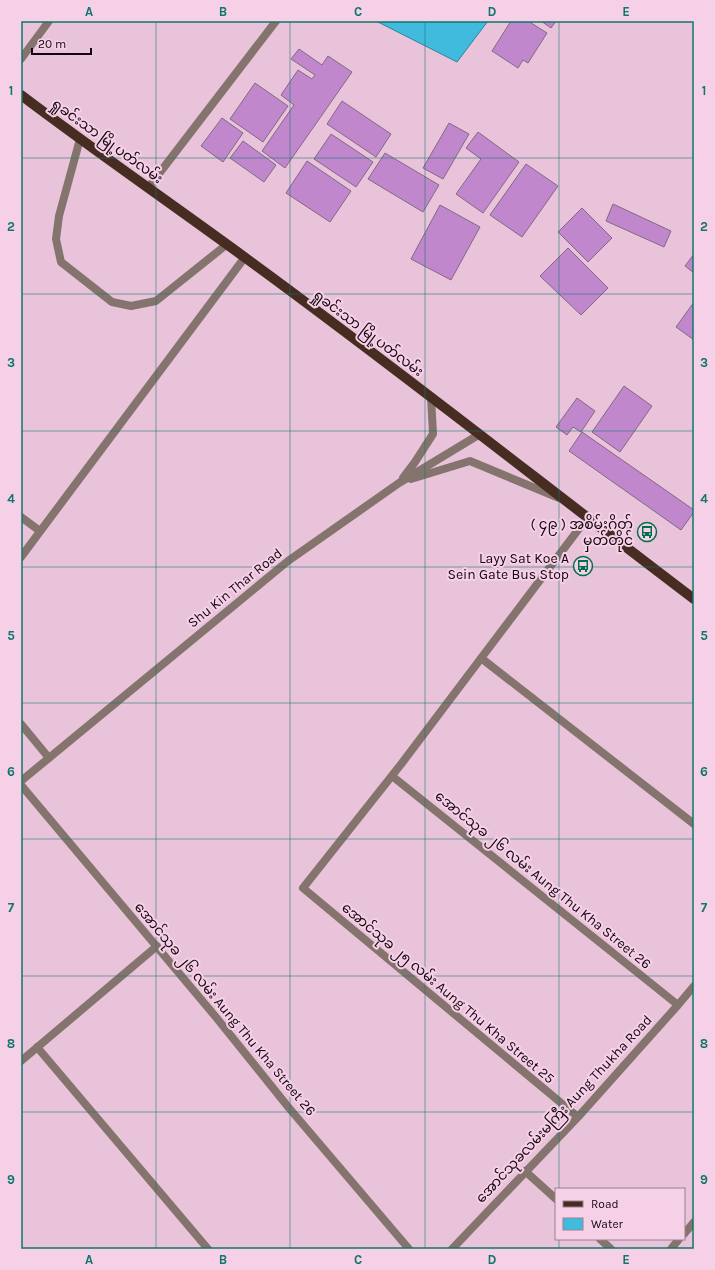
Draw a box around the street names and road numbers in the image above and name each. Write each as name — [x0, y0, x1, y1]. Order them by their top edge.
street label: ရှုခင်းသာ မြို့ပတ်လမ်း — [46, 93, 167, 190]
street label: ရှုခင်းသာ မြို့ပတ်လမ်း — [308, 284, 428, 382]
street label: Shu Kin Thar Road — [184, 545, 286, 631]
street label: အောင်သုခ ၂၆ လမ်း Aung Thu Kha Street 26 — [430, 786, 656, 975]
street label: အောင်သုခ ၂၅ လမ်း Aung Thu Kha Street 25 — [336, 897, 559, 1089]
street label: အောင်သုခ ၂၆ လမ်း Aung Thu Kha Street 26 — [128, 898, 321, 1121]
street label: အောင်သုခလမ်းမကြီး Aung Thukha Road — [472, 1012, 656, 1206]

